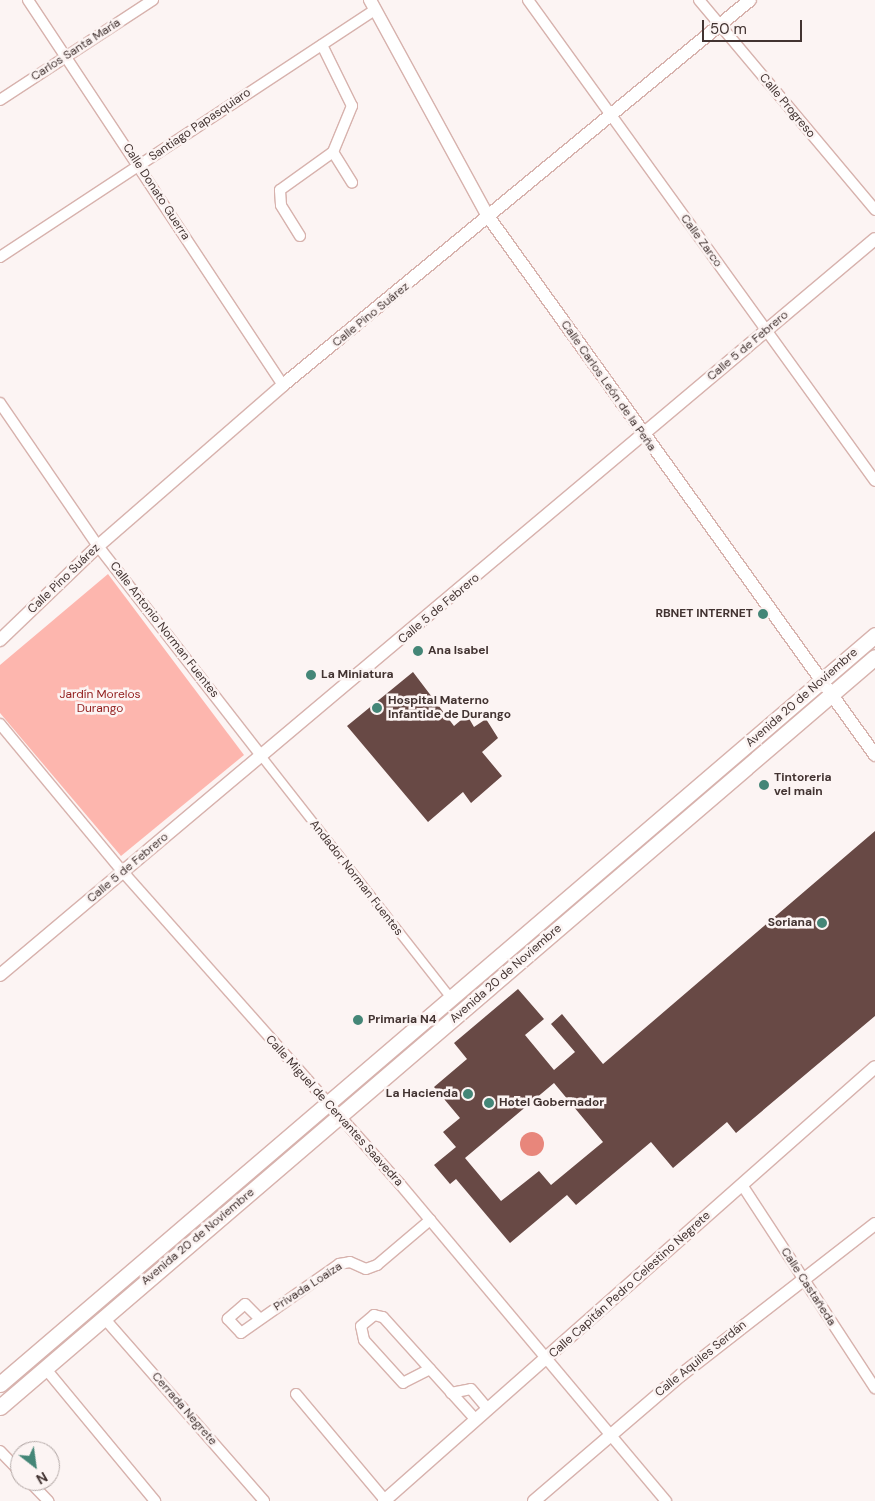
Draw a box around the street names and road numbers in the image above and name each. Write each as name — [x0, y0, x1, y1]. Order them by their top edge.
street label: Carlos Santa María — [29, 16, 123, 84]
street label: Calle Progreso — [756, 71, 818, 141]
street label: Santiago Papasquiaro — [146, 86, 254, 164]
street label: Calle Donato Guerra — [119, 141, 193, 243]
street label: Calle Zarco — [677, 212, 725, 270]
street label: Calle Pino Suárez — [330, 280, 412, 350]
street label: Calle 5 de Febrero — [705, 308, 791, 384]
street label: Calle Carlos León de la Peña — [557, 318, 659, 454]
street label: Calle Pino Suárez — [25, 541, 103, 617]
street label: Calle Antonio Norman Fuentes — [106, 559, 222, 701]
street label: Calle 5 de Febrero — [396, 571, 482, 647]
street label: Avenida 20 de Noviembre — [743, 646, 861, 750]
street label: Andador Norman Fuentes — [306, 817, 406, 939]
street label: Calle 5 de Febrero — [85, 830, 171, 906]
street label: Avenida 20 de Noviembre — [447, 922, 565, 1026]
street label: Calle Miguel de Cervantes Saavedra — [262, 1033, 406, 1189]
street label: Avenida 20 de Noviembre — [138, 1185, 258, 1289]
street label: Calle Capitán Pedro Celestino Negrete — [546, 1209, 714, 1361]
street label: Calle Castañeda — [777, 1245, 839, 1329]
street label: Privada Loaiza — [271, 1260, 345, 1314]
street label: Calle Aquiles Serdán — [653, 1318, 749, 1400]
street label: Cerrada Negrete — [148, 1370, 220, 1448]

